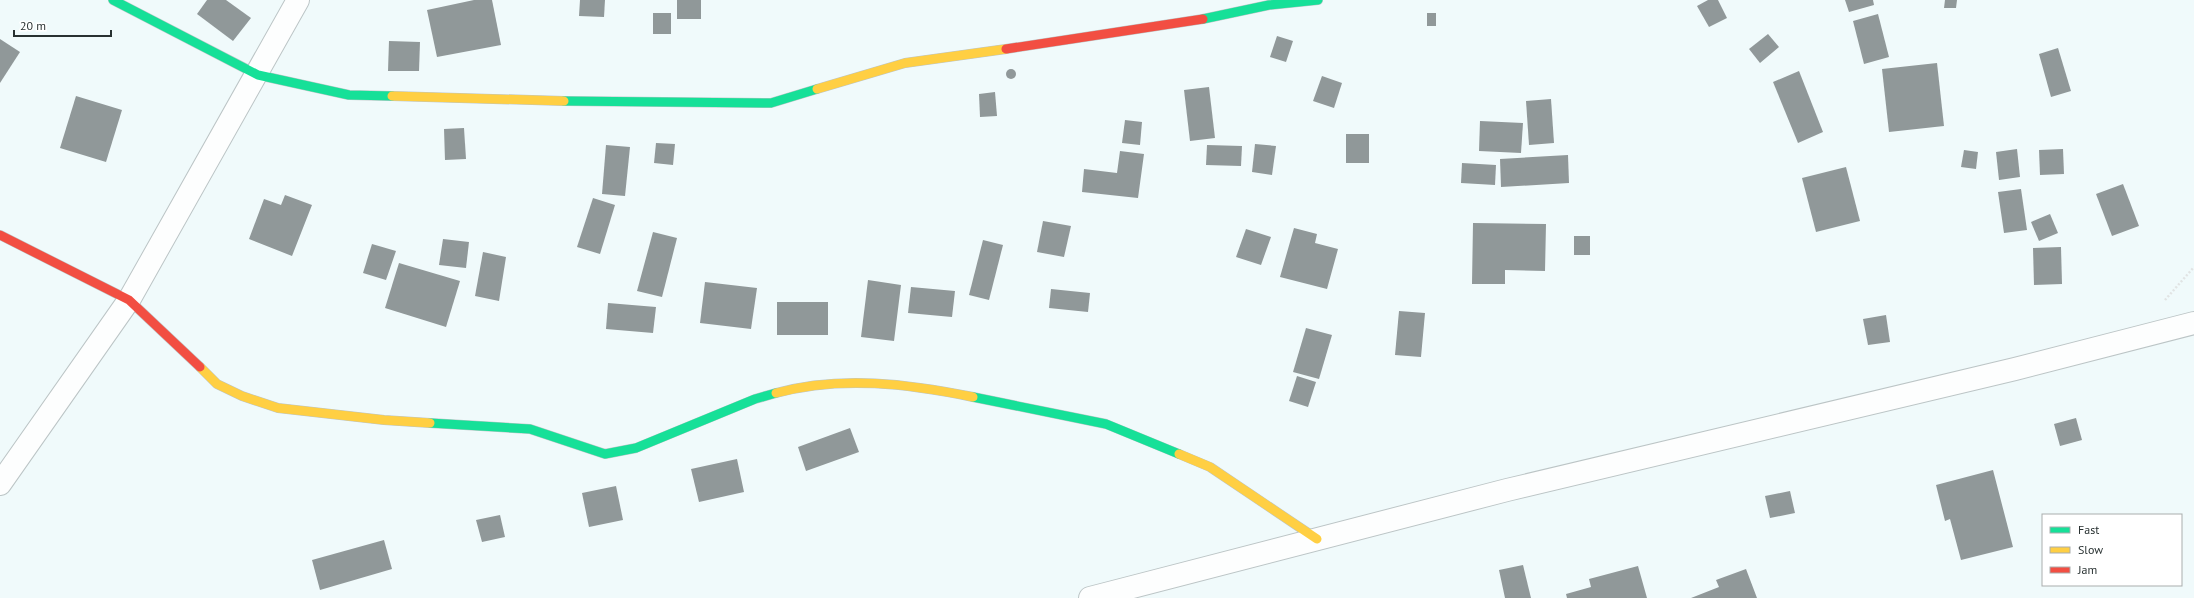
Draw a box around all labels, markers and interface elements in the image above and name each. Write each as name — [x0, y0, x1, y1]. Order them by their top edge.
scale bar — [14, 12, 111, 38]
text: 20 m — [20, 18, 46, 33]
legend — [2042, 514, 2182, 586]
text: Fast — [2078, 522, 2099, 537]
text: Slow — [2078, 542, 2103, 557]
text: Jam — [2077, 562, 2097, 577]

